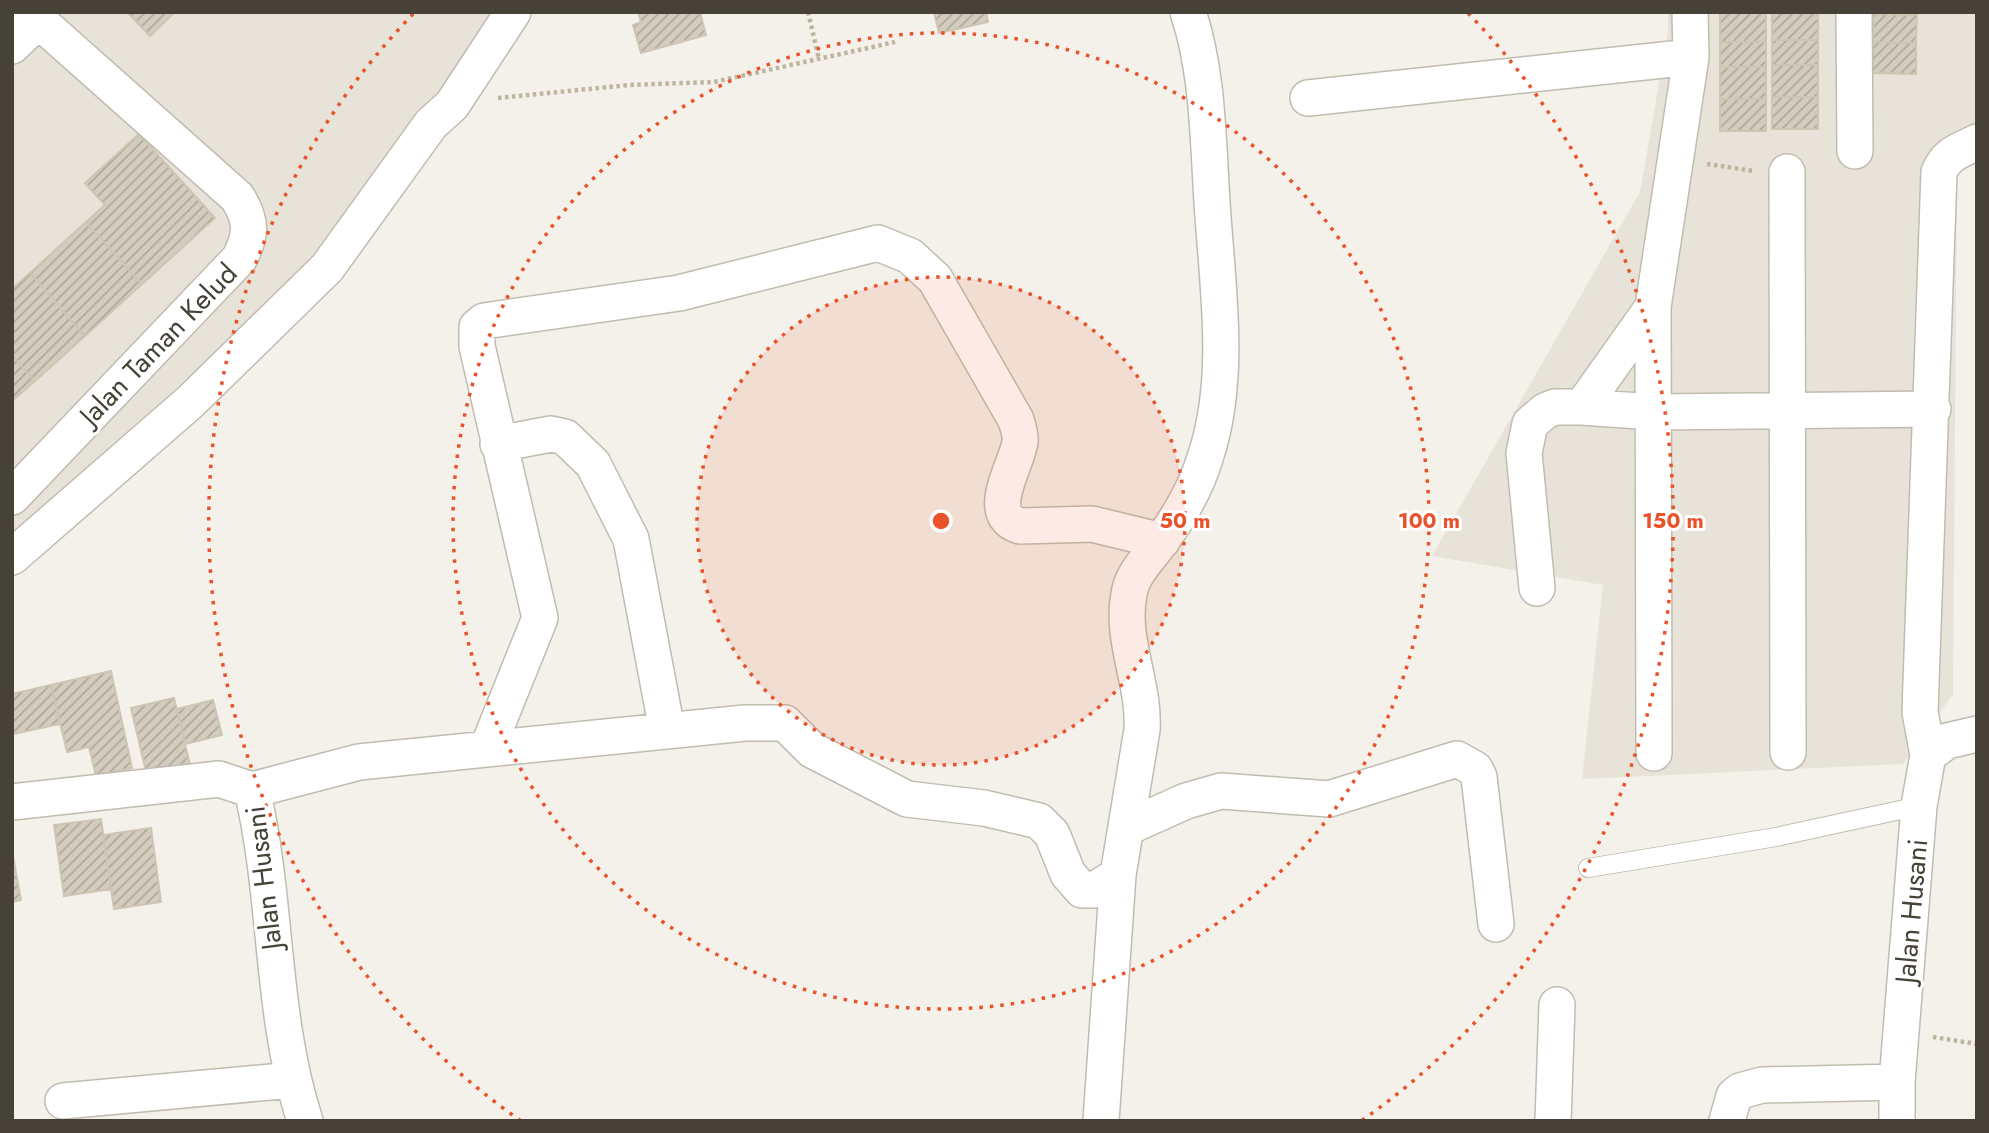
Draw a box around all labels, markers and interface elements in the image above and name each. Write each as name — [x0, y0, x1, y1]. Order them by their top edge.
street label: Jalan Taman Kelud — [67, 254, 247, 438]
text: 50 m — [1160, 506, 1210, 536]
text: 100 m — [1398, 506, 1460, 536]
text: 150 m — [1642, 506, 1704, 536]
centre of rings — [929, 509, 953, 533]
street label: Jalan Husani — [234, 804, 293, 956]
street label: Jalan Husani — [1884, 837, 1938, 989]

